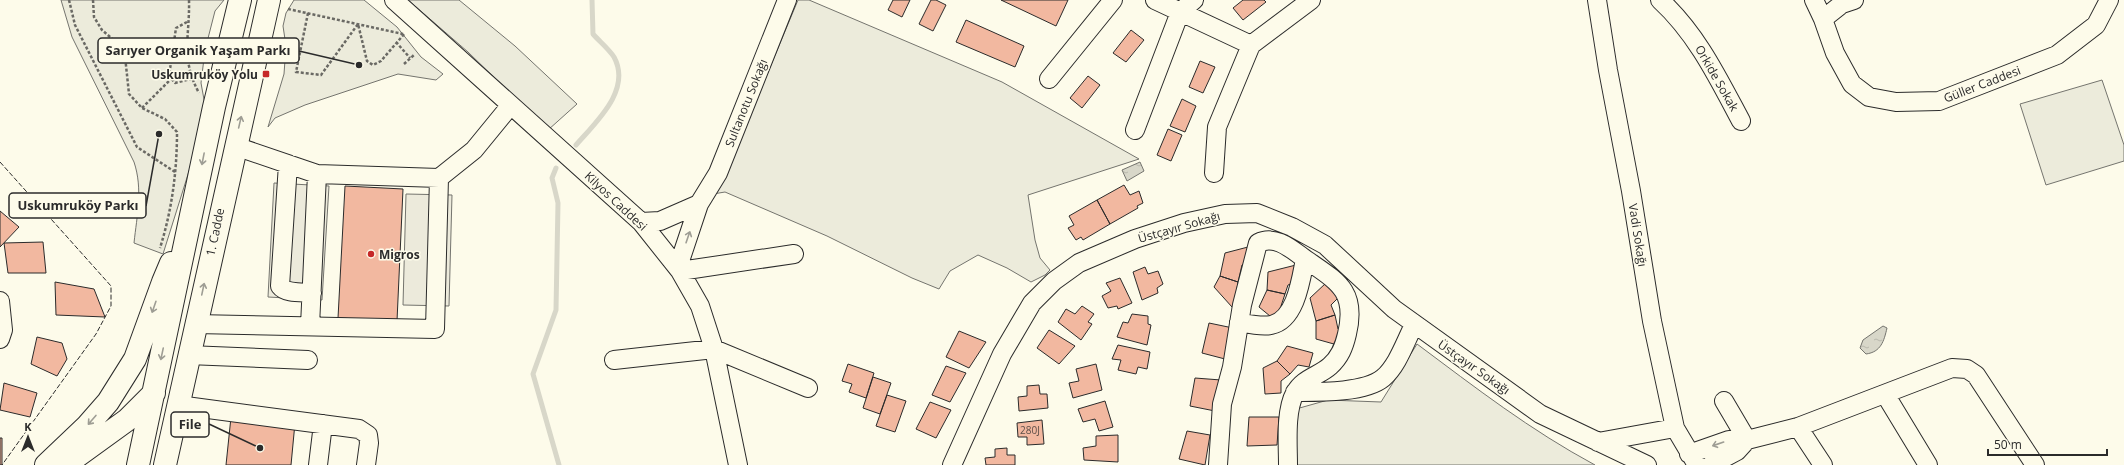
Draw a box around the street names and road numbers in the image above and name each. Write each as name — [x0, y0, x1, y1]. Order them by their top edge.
street label: Orkide Sokak — [1691, 42, 1743, 115]
street label: Sultanotu Sokağı — [721, 56, 771, 150]
street label: Güller Caddesi — [1941, 61, 2023, 107]
street label: Kilyos Caddesi — [581, 168, 651, 234]
street label: Vadi Sokağı — [1625, 202, 1651, 268]
street label: 1. Cadde — [202, 206, 228, 258]
street label: Üstçayır Sokağı — [1136, 207, 1222, 247]
street label: Üstçayır Sokağı — [1434, 336, 1514, 398]

